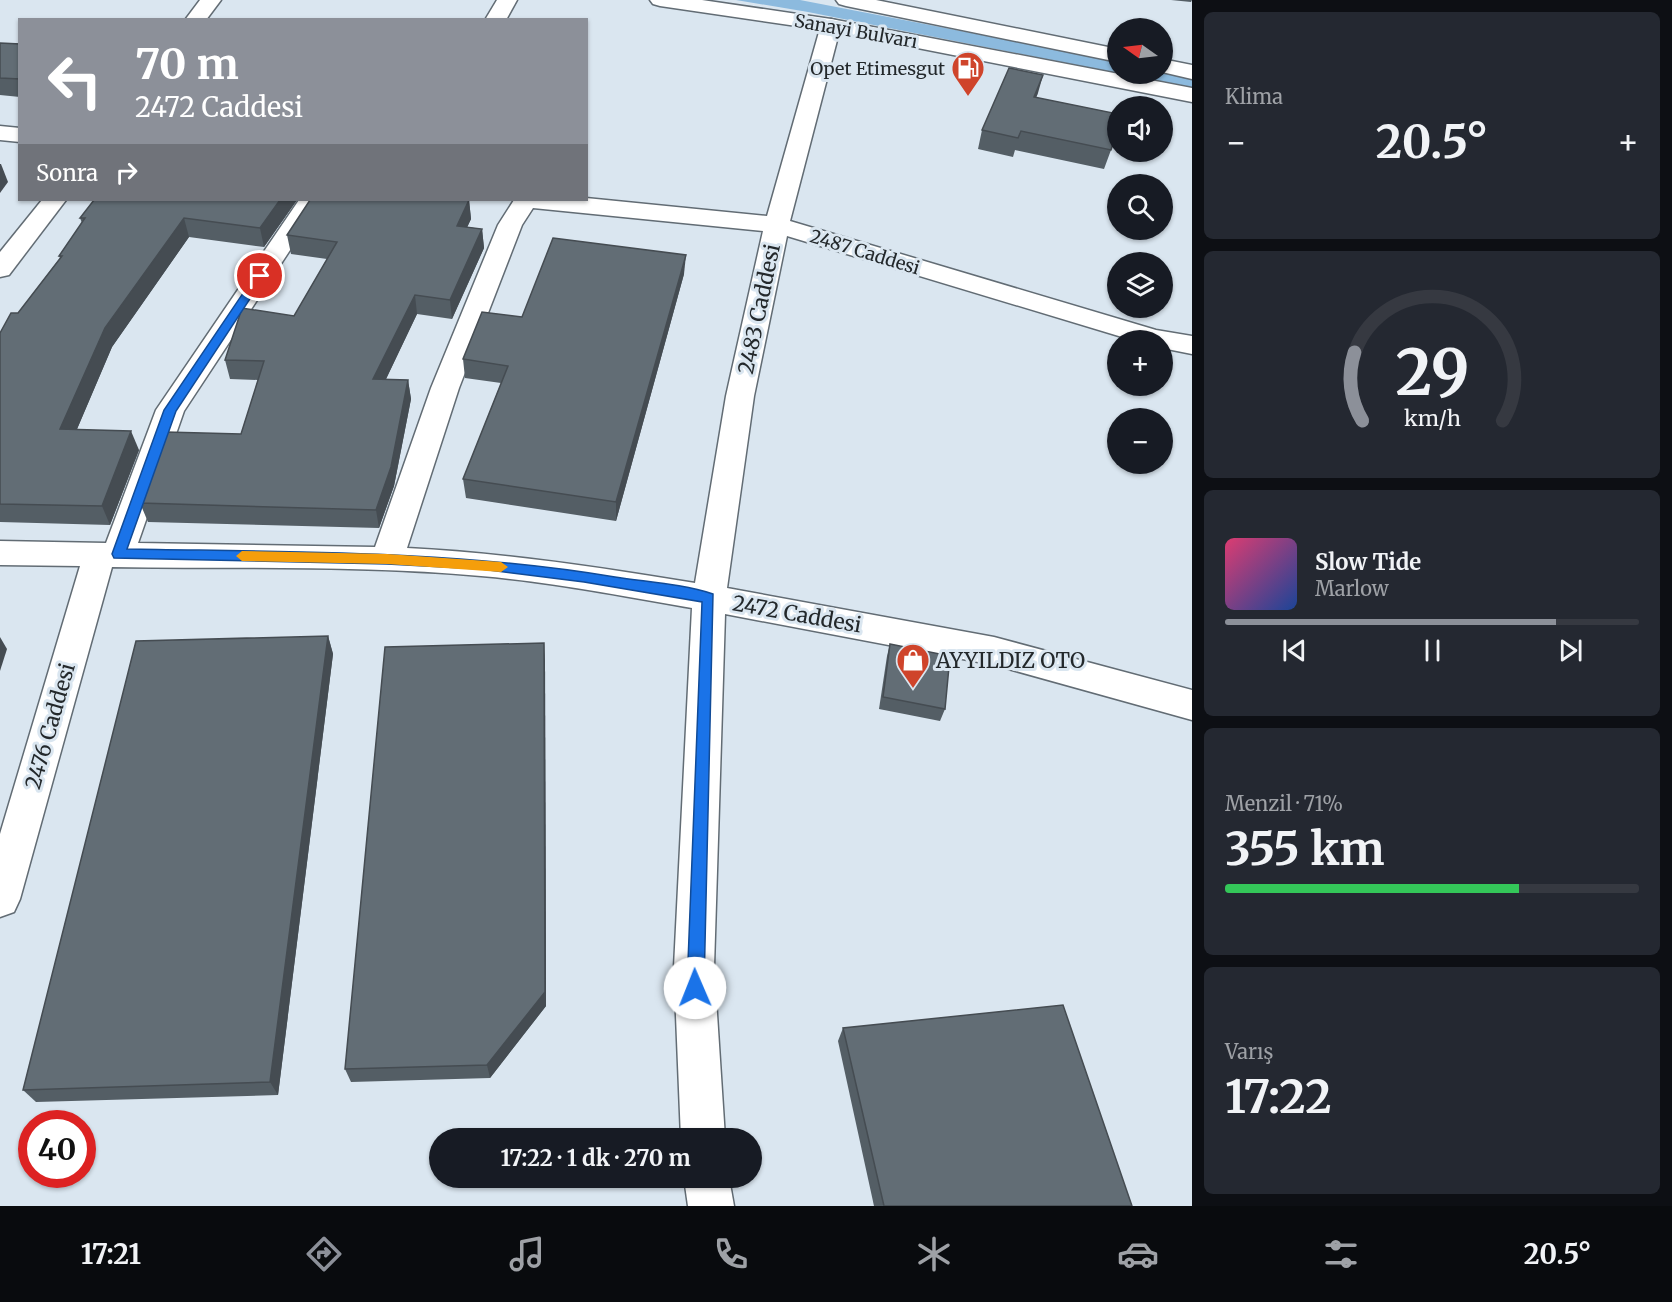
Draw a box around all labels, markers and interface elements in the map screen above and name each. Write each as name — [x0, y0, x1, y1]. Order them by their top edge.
street label: Sanayi Bulvarı — [793, 9, 920, 53]
north arrow — [1107, 18, 1173, 84]
map controls — [1107, 18, 1173, 474]
text: 70 m — [135, 38, 239, 90]
icon: left — [36, 42, 114, 120]
fuel station icon: Opet Etimesgut — [950, 50, 986, 97]
place label: Opet Etimesgut — [810, 57, 945, 80]
text: Klima — [1225, 84, 1283, 109]
text: 2472 Caddesi — [135, 90, 303, 124]
button: sound — [1107, 96, 1173, 162]
text: 20.5° — [1376, 114, 1488, 170]
text: − — [1225, 122, 1247, 163]
text: + — [1617, 122, 1639, 163]
icon: right — [110, 156, 143, 189]
text: Sonra — [36, 159, 98, 187]
button: search — [1107, 174, 1173, 240]
street label: 2487 Caddesi — [807, 224, 923, 280]
street label: 2483 Caddesi — [732, 241, 786, 377]
pin — [234, 250, 285, 301]
button: layers — [1107, 252, 1173, 318]
icon: arrive — [243, 259, 276, 292]
button: + — [1107, 330, 1173, 396]
text: 29 — [1395, 334, 1469, 412]
text: km/h — [1404, 406, 1460, 433]
button: − — [1107, 408, 1173, 474]
text: Slow Tide — [1315, 548, 1421, 576]
text: Marlow — [1315, 576, 1389, 601]
street label: 2472 Caddesi — [730, 589, 864, 639]
icon: previous — [1278, 634, 1311, 667]
icon: pause — [1416, 634, 1449, 667]
icon: next — [1554, 634, 1587, 667]
shop icon: AYYILDIZ OTO — [895, 642, 931, 689]
place label: AYYILDIZ OTO — [935, 647, 1085, 674]
street label: 2476 Caddesi — [19, 660, 81, 792]
text: Menzil · 71% — [1225, 791, 1343, 816]
text: 355 km — [1225, 821, 1385, 877]
position arrow — [663, 956, 727, 1020]
text: Varış — [1225, 1039, 1273, 1064]
text: 17:22 — [1225, 1069, 1332, 1125]
speed limit sign: 40 — [18, 1110, 96, 1188]
text: 17:22 · 1 dk · 270 m — [500, 1144, 691, 1172]
icon: directions — [303, 1233, 345, 1275]
icon: music — [506, 1233, 548, 1275]
icon: phone — [710, 1233, 752, 1275]
icon: climate — [913, 1233, 955, 1275]
icon: car — [1117, 1233, 1159, 1275]
icon: filters — [1320, 1233, 1362, 1275]
text: 17:21 — [81, 1237, 141, 1271]
text: 20.5° — [1524, 1237, 1591, 1271]

